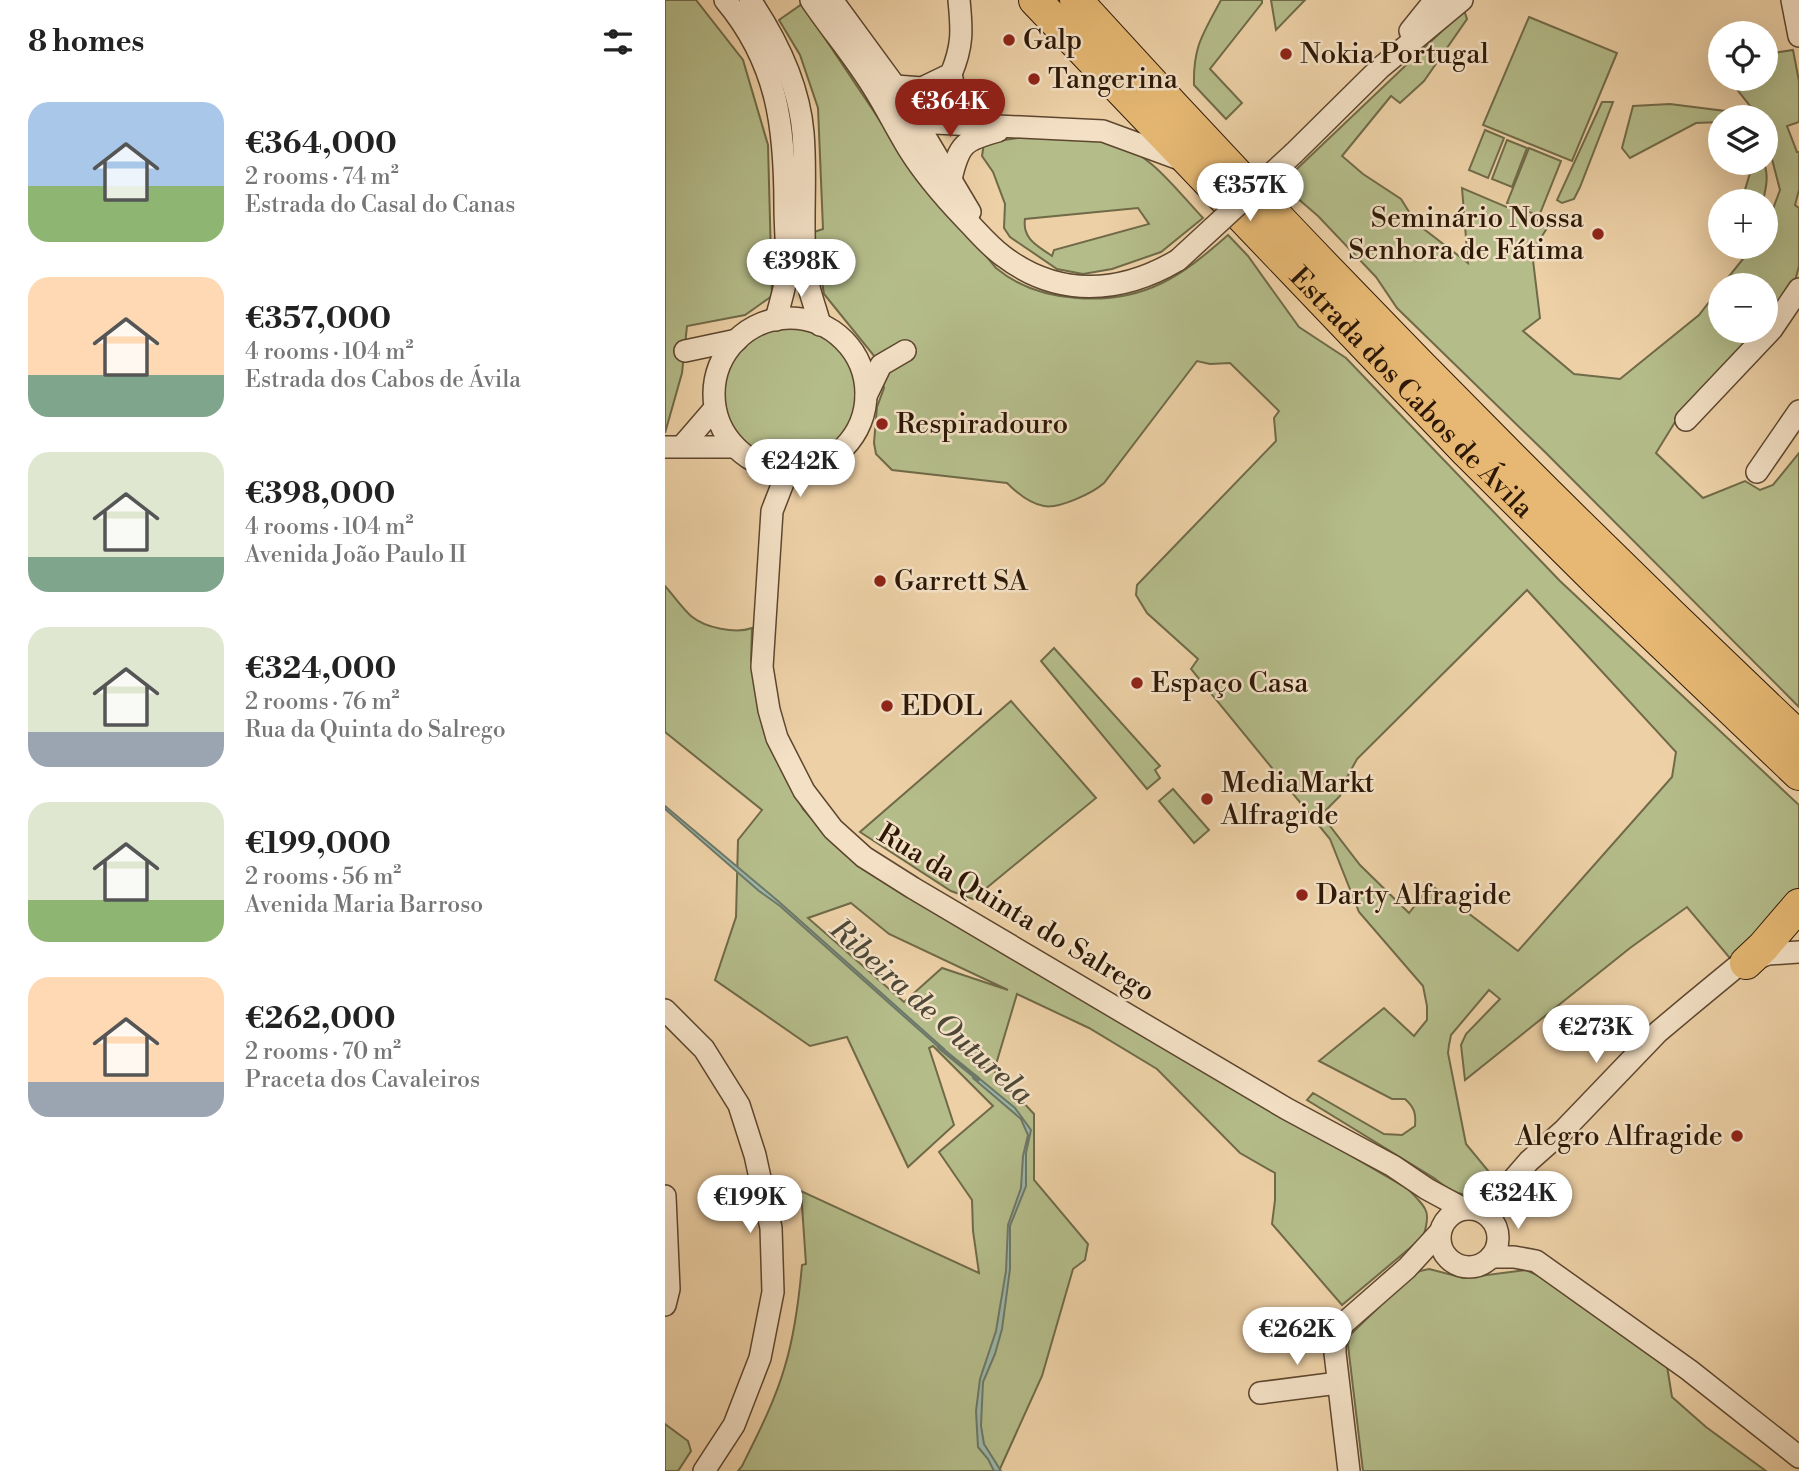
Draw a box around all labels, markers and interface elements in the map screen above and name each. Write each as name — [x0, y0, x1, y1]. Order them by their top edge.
map controls — [1708, 21, 1778, 343]
button: locate — [1708, 21, 1778, 91]
text: 8 homes — [28, 23, 144, 61]
icon: filters — [599, 23, 637, 61]
place label: Galp — [1023, 23, 1082, 58]
marker: Galp — [1001, 32, 1017, 48]
place label: Nokia Portugal — [1300, 37, 1489, 72]
marker: Nokia Portugal — [1278, 46, 1294, 62]
place label: Tangerina — [1048, 62, 1179, 97]
marker: Tangerina — [1026, 71, 1042, 87]
pin: €364K — [901, 80, 999, 139]
text: €364K — [911, 88, 989, 116]
button: layers — [1708, 105, 1778, 175]
text: €364,000 — [245, 125, 397, 163]
icon: home — [84, 130, 168, 214]
text: 2 rooms · 74 m² — [245, 163, 399, 191]
pin: €357K — [1201, 164, 1299, 223]
text: €357K — [1213, 172, 1287, 200]
button: + — [1708, 189, 1778, 259]
text: Estrada do Casal do Canas — [245, 191, 515, 219]
place label: Seminário Nossa Senhora de Fátima — [1348, 201, 1585, 268]
marker: Seminário Nossa Senhora de Fátima — [1590, 226, 1606, 242]
pin: €398K — [752, 240, 850, 299]
text: €398K — [763, 248, 839, 276]
street label: Estrada dos Cabos de Ávila — [1282, 260, 1542, 526]
button: − — [1708, 273, 1778, 343]
text: €357,000 — [245, 300, 391, 338]
icon: home — [84, 305, 168, 389]
text: 4 rooms · 104 m² — [245, 338, 414, 366]
text: Estrada dos Cabos de Ávila — [245, 366, 521, 394]
place label: Respiradouro — [896, 407, 1068, 442]
marker: Respiradouro — [874, 416, 890, 432]
pin: €242K — [751, 440, 849, 499]
text: €242K — [761, 448, 839, 476]
text: €398,000 — [245, 475, 395, 513]
icon: home — [84, 480, 168, 564]
text: 4 rooms · 104 m² — [245, 513, 414, 541]
text: Avenida João Paulo II — [245, 541, 466, 569]
place label: Garrett SA — [894, 564, 1029, 599]
marker: Garrett SA — [872, 573, 888, 589]
text: €324,000 — [245, 650, 396, 688]
icon: home — [84, 655, 168, 739]
place label: Espaço Casa — [1151, 666, 1309, 701]
marker: Espaço Casa — [1129, 675, 1145, 691]
text: 2 rooms · 76 m² — [245, 688, 400, 716]
place label: EDOL — [901, 689, 983, 724]
marker: EDOL — [879, 698, 895, 714]
text: Rua da Quinta do Salrego — [245, 716, 506, 744]
place label: MediaMarkt Alfragide — [1220, 766, 1375, 833]
marker: MediaMarkt Alfragide — [1199, 791, 1215, 807]
street label: Rua da Quinta do Salrego — [871, 816, 1161, 1010]
text: €199,000 — [245, 825, 391, 863]
icon: home — [84, 830, 168, 914]
text: 2 rooms · 56 m² — [245, 863, 401, 891]
place label: Darty Alfragide — [1316, 878, 1512, 913]
marker: Darty Alfragide — [1294, 887, 1310, 903]
text: Avenida Maria Barroso — [245, 891, 483, 919]
water label: Ribeira de Outurela — [821, 910, 1041, 1114]
text: €262,000 — [245, 1000, 396, 1038]
icon: home — [84, 1005, 168, 1089]
pin: €273K — [1547, 1006, 1645, 1065]
text: €273K — [1559, 1014, 1633, 1042]
text: 2 rooms · 70 m² — [245, 1038, 401, 1066]
text: Praceta dos Cavaleiros — [245, 1066, 480, 1094]
place label: Alegro Alfragide — [1514, 1119, 1723, 1154]
marker: Alegro Alfragide — [1729, 1128, 1745, 1144]
pin: €324K — [1469, 1172, 1567, 1231]
pin: €199K — [701, 1176, 799, 1235]
text: €324K — [1479, 1180, 1557, 1208]
text: €199K — [713, 1184, 787, 1212]
pin: €262K — [1248, 1308, 1346, 1367]
text: €262K — [1259, 1316, 1335, 1344]

